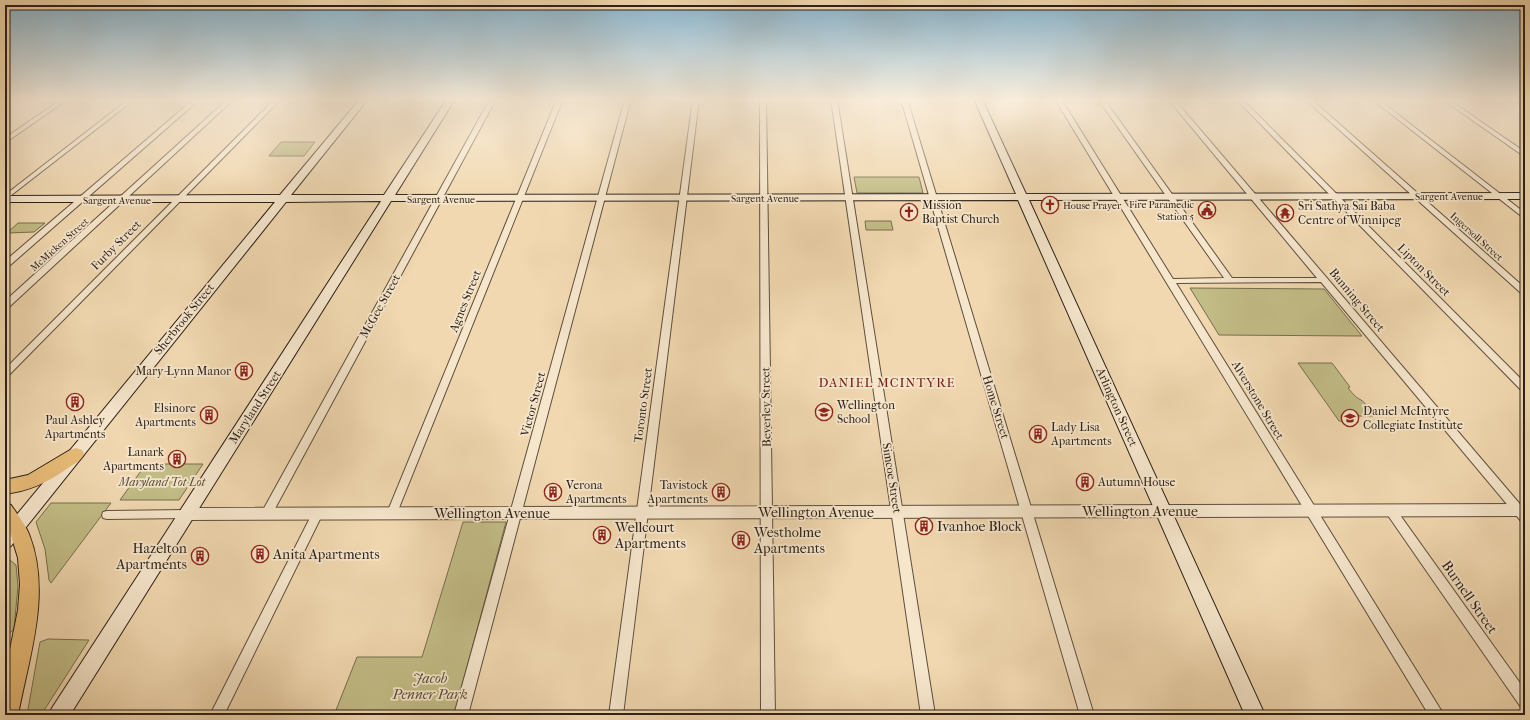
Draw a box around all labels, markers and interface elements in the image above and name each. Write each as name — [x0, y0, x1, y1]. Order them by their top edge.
street label: Sargent Avenue — [1415, 191, 1483, 203]
street label: Sargent Avenue — [731, 193, 799, 205]
street label: Sargent Avenue — [407, 194, 475, 206]
street label: Sargent Avenue — [83, 195, 151, 207]
church icon: House Prayer — [1040, 195, 1060, 215]
place label: Mission Baptist Church — [922, 198, 1000, 226]
place label: Fire Paramedic Station 5 — [1129, 199, 1195, 223]
place label: Sri Sathya Sai Baba Centre of Winnipeg — [1298, 199, 1401, 227]
place label: House Prayer — [1063, 200, 1122, 212]
public building icon: Fire Paramedic Station 5 — [1197, 200, 1217, 220]
church icon: Mission Baptist Church — [899, 202, 919, 222]
temple icon: Sri Sathya Sai Baba Centre of Winnipeg — [1275, 203, 1295, 223]
street label: Ingersoll Street — [1447, 210, 1506, 264]
street label: McMicken Street — [28, 215, 92, 274]
street label: Furby Street — [88, 217, 144, 273]
street label: Lipton Street — [1395, 241, 1454, 300]
street label: Banning Street — [1326, 265, 1388, 335]
street label: Agnes Street — [446, 267, 484, 335]
street label: McGee Street — [357, 271, 404, 340]
street label: Sherbrook Street — [151, 280, 217, 357]
street label: Alverstone Street — [1228, 357, 1287, 443]
building icon: Mary-Lynn Manor — [234, 361, 254, 381]
place label: Mary-Lynn Manor — [135, 364, 232, 378]
street label: Arlington Street — [1093, 365, 1141, 449]
street label: Toronto Street — [631, 366, 655, 443]
street label: Beverley Street — [758, 366, 774, 447]
street label: Maryland Street — [226, 367, 284, 446]
street label: Victor Street — [517, 370, 549, 439]
street label: Home Street — [980, 374, 1012, 441]
district label: DANIEL MCINTYRE — [818, 375, 956, 390]
building icon: Paul Ashley Apartments — [65, 392, 85, 412]
place label: Wellington School — [836, 398, 895, 426]
place label: Elsinore Apartments — [134, 401, 197, 429]
school or university icon: Wellington School — [814, 402, 834, 422]
place label: Daniel McIntyre Collegiate Institute — [1363, 404, 1463, 432]
building icon: Elsinore Apartments — [199, 405, 219, 425]
school or university icon: Daniel McIntyre Collegiate Institute — [1340, 408, 1360, 428]
place label: Paul Ashley Apartments — [44, 413, 106, 441]
place label: Lady Lisa Apartments — [1050, 420, 1112, 448]
building icon: Lady Lisa Apartments — [1028, 424, 1048, 444]
street label: Simcoe Street — [880, 442, 905, 515]
place label: Lanark Apartments — [102, 445, 165, 473]
building icon: Lanark Apartments — [167, 449, 187, 469]
building icon: Autumn House — [1075, 472, 1095, 492]
park label: Maryland Tot Lot — [118, 475, 207, 489]
place label: Autumn House — [1097, 475, 1176, 489]
place label: Verona Apartments — [565, 478, 627, 506]
place label: Tavistock Apartments — [646, 478, 709, 506]
building icon: Verona Apartments — [543, 482, 563, 502]
building icon: Tavistock Apartments — [711, 482, 731, 502]
street label: Wellington Avenue — [1081, 503, 1198, 520]
street label: Wellington Avenue — [757, 504, 874, 521]
street label: Wellington Avenue — [433, 505, 550, 522]
building icon: Ivanhoe Block — [914, 516, 934, 536]
place label: Ivanhoe Block — [937, 518, 1023, 535]
place label: Wellcourt Apartments — [614, 519, 686, 552]
place label: Westholme Apartments — [753, 524, 825, 557]
building icon: Wellcourt Apartments — [592, 525, 612, 545]
building icon: Westholme Apartments — [731, 530, 751, 550]
place label: Hazelton Apartments — [115, 540, 187, 573]
building icon: Anita Apartments — [250, 544, 270, 564]
building icon: Hazelton Apartments — [190, 546, 210, 566]
place label: Anita Apartments — [272, 546, 380, 563]
street label: Burnell Street — [1438, 557, 1501, 637]
park label: Jacob Penner Park — [391, 670, 468, 703]

